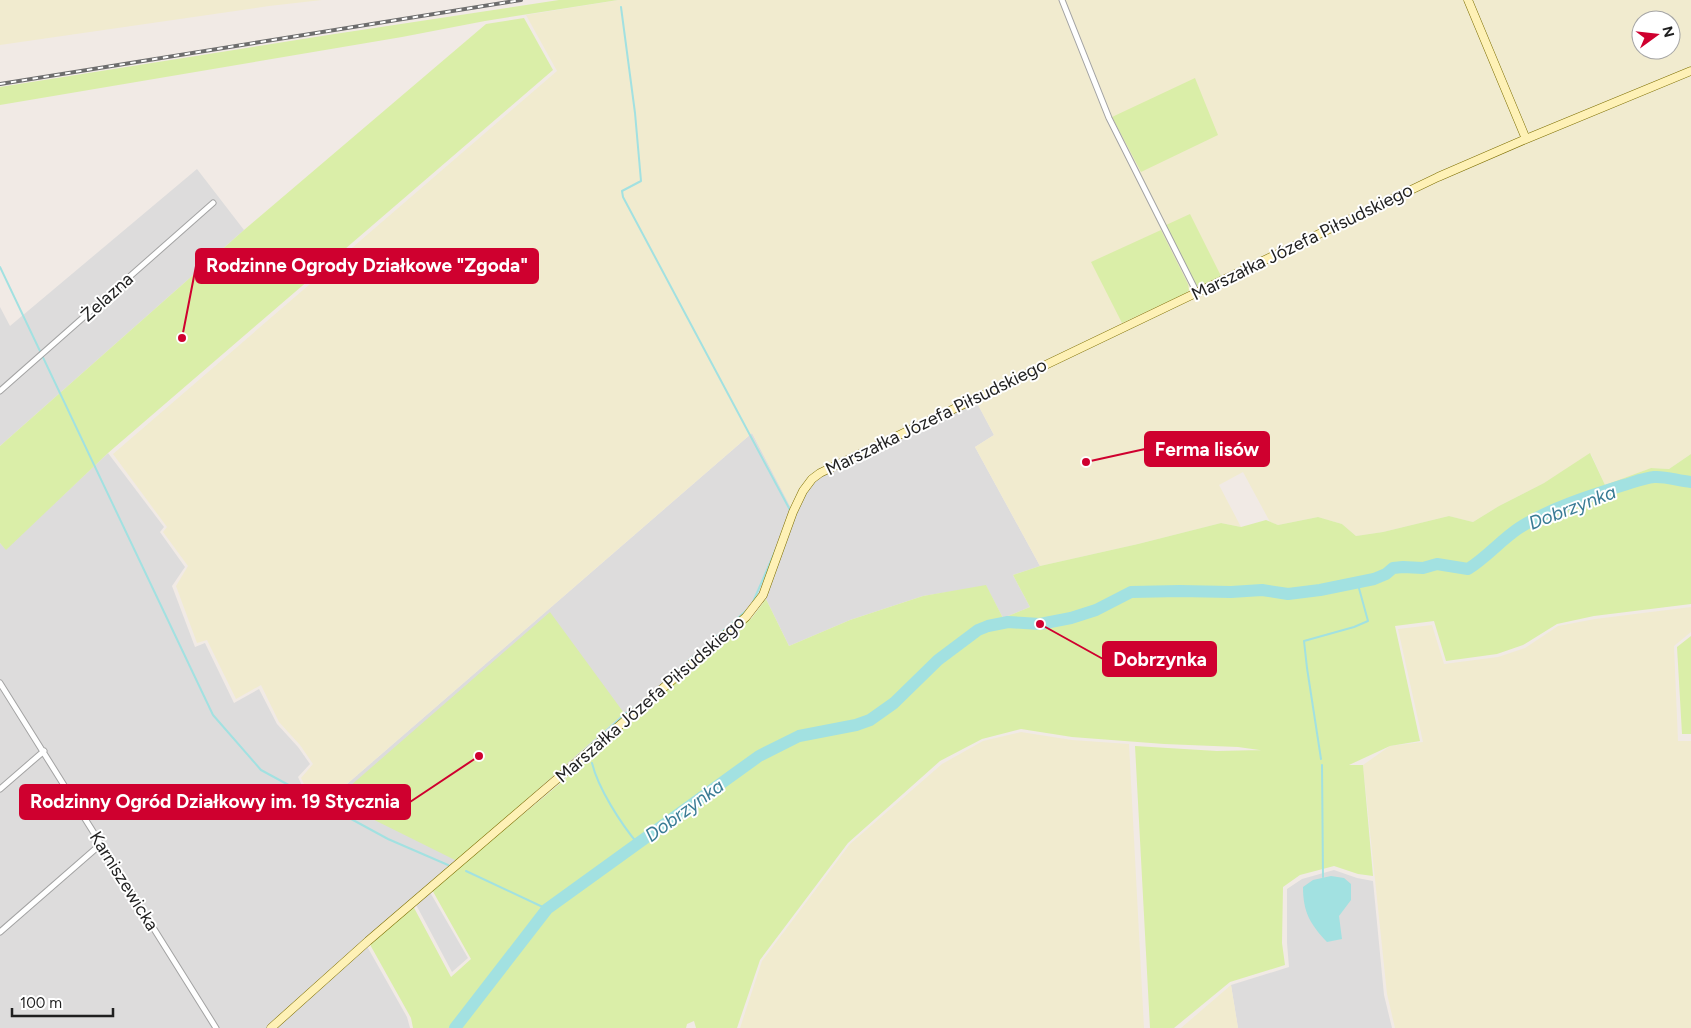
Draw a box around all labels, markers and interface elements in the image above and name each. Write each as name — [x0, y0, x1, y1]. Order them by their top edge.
north arrow — [1631, 10, 1681, 60]
text: N — [1658, 24, 1678, 39]
street label: Marszałka Józefa Piłsudskiego — [1188, 179, 1416, 305]
callout: Rodzinne Ogrody Działkowe "Zgoda" — [196, 249, 538, 283]
text: Rodzinne Ogrody Działkowe "Zgoda" — [206, 254, 528, 277]
street label: Żelazna — [76, 268, 138, 326]
street label: Marszałka Józefa Piłsudskiego — [822, 354, 1050, 480]
callout: Ferma lisów — [1145, 432, 1269, 466]
text: Ferma lisów — [1155, 438, 1259, 461]
water label: Dobrzynka — [1525, 480, 1619, 535]
street label: Marszałka Józefa Piłsudskiego — [551, 611, 749, 787]
callout: Dobrzynka — [1103, 642, 1216, 676]
text: Dobrzynka — [1113, 648, 1207, 671]
water label: Dobrzynka — [640, 774, 728, 847]
callout: Rodzinny Ogród Działkowy im. 19 Stycznia — [20, 785, 410, 819]
text: Rodzinny Ogród Działkowy im. 19 Stycznia — [30, 790, 400, 813]
street label: Karniszewicka — [85, 827, 163, 935]
scale bar — [12, 986, 114, 1018]
text: 100 m — [20, 994, 62, 1012]

